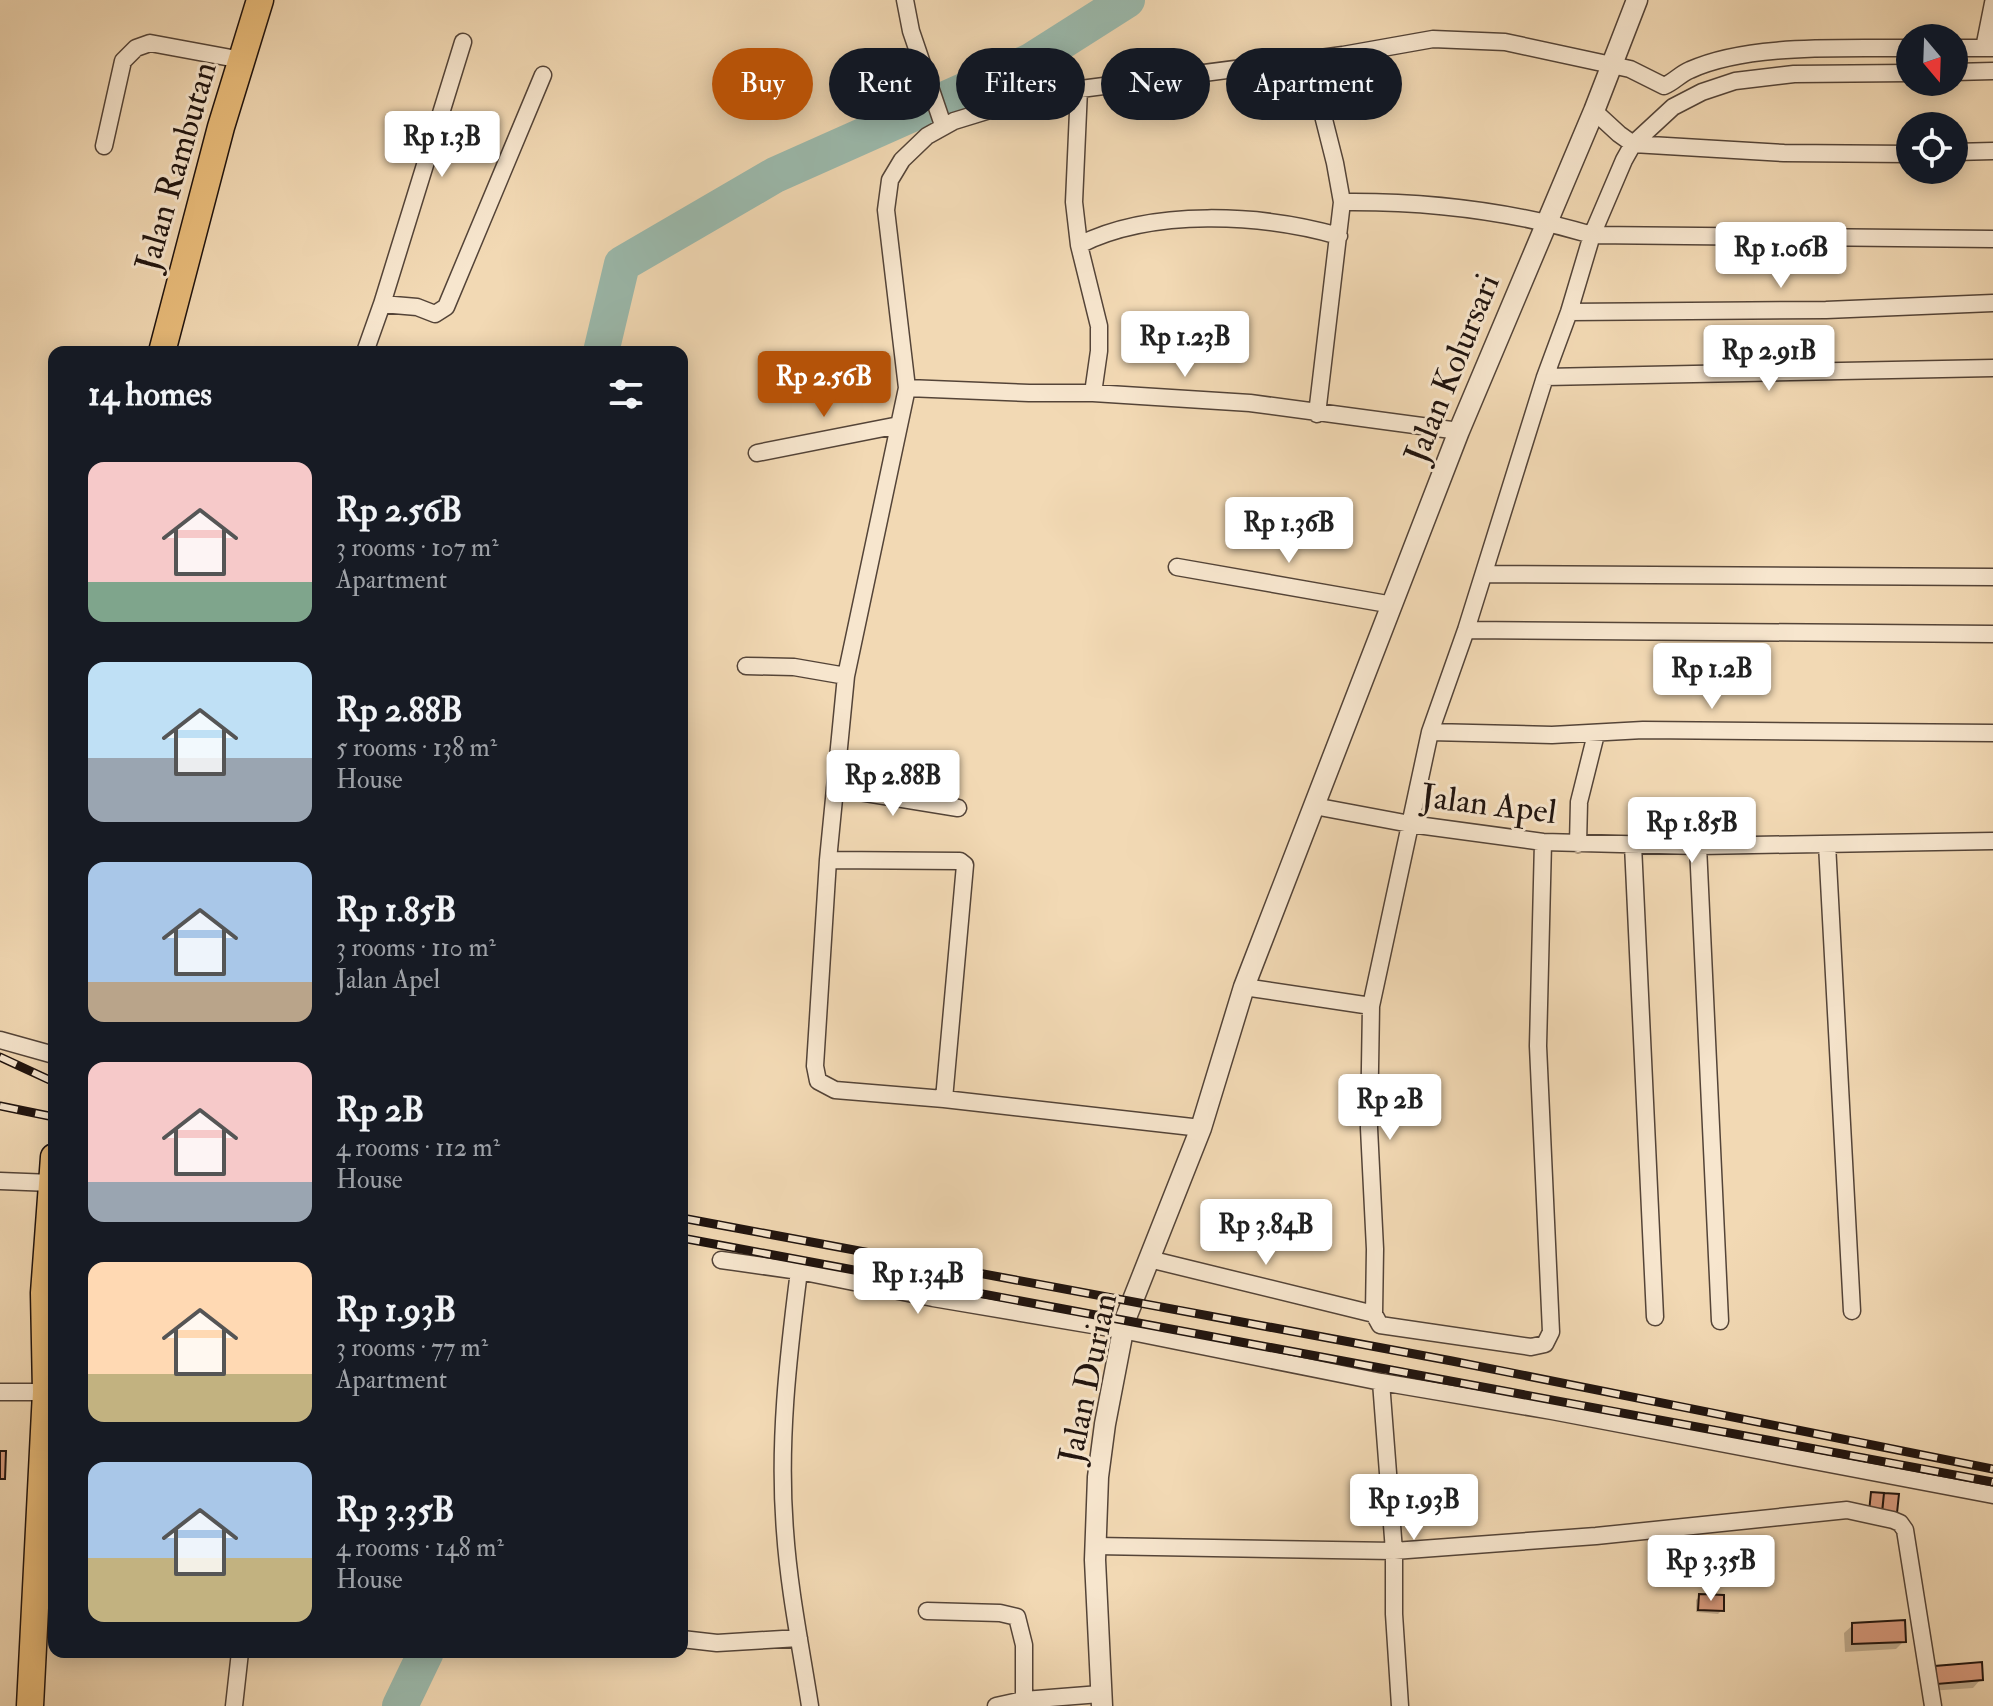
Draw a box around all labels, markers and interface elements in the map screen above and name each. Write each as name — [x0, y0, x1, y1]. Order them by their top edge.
north arrow — [1896, 24, 1968, 96]
map controls — [1896, 24, 1968, 184]
chip: Buy — [712, 48, 813, 120]
chip: Rent — [829, 48, 940, 120]
chip: Filters — [956, 48, 1085, 120]
chip: New — [1101, 48, 1210, 120]
chip: Apartment — [1226, 48, 1402, 120]
street label: Jalan Rambutan — [126, 57, 227, 277]
pin: Rp 1.3B — [368, 111, 516, 179]
button: locate — [1896, 112, 1968, 184]
text: Rp 1.3B — [403, 121, 481, 153]
pin: Rp 1.06B — [1698, 222, 1864, 290]
text: Rp 1.06B — [1733, 232, 1829, 264]
street label: Jalan Kolursari — [1395, 268, 1510, 470]
pin: Rp 1.23B — [1102, 311, 1268, 379]
text: Rp 1.23B — [1139, 321, 1231, 353]
pin: Rp 2.91B — [1686, 325, 1852, 393]
text: Rp 2.91B — [1722, 335, 1817, 367]
pin: Rp 2.56B — [741, 351, 907, 419]
text: Rp 2.56B — [776, 361, 872, 393]
icon: filters — [604, 372, 648, 416]
text: 14 homes — [88, 373, 212, 416]
text: Rp 2.56B — [336, 489, 462, 532]
icon: home — [152, 494, 248, 590]
pin: Rp 1.36B — [1206, 497, 1372, 565]
text: Rp 1.36B — [1243, 507, 1335, 539]
text: 3 rooms · 107 m² — [336, 532, 499, 564]
text: Apartment — [336, 564, 447, 596]
pin: Rp 1.2B — [1638, 643, 1786, 711]
text: Rp 1.2B — [1671, 653, 1753, 685]
text: Rp 2.88B — [336, 689, 463, 732]
icon: home — [152, 694, 248, 790]
text: 5 rooms · 138 m² — [336, 732, 497, 764]
pin: Rp 2.88B — [810, 750, 976, 818]
text: Rp 2.88B — [845, 760, 941, 792]
text: House — [336, 764, 403, 796]
street label: Jalan Apel — [1418, 775, 1559, 834]
pin: Rp 1.85B — [1609, 797, 1775, 865]
text: Rp 1.85B — [1646, 807, 1738, 839]
text: Rp 1.85B — [336, 889, 457, 932]
icon: home — [152, 894, 248, 990]
text: 3 rooms · 110 m² — [336, 932, 496, 964]
text: Jalan Apel — [336, 964, 440, 996]
pin: Rp 2B — [1334, 1074, 1446, 1142]
text: Rp 2B — [1356, 1084, 1424, 1116]
text: Rp 2B — [336, 1089, 424, 1132]
icon: home — [152, 1094, 248, 1190]
text: 4 rooms · 112 m² — [336, 1132, 500, 1164]
text: House — [336, 1164, 403, 1196]
pin: Rp 3.84B — [1183, 1199, 1349, 1267]
text: Rp 3.84B — [1218, 1209, 1314, 1241]
pin: Rp 1.34B — [835, 1248, 1001, 1316]
text: Rp 1.34B — [872, 1258, 964, 1290]
text: Rp 1.93B — [336, 1289, 456, 1332]
street label: Jalan Durian — [1049, 1289, 1127, 1468]
icon: home — [152, 1294, 248, 1390]
text: 3 rooms · 77 m² — [336, 1332, 488, 1364]
text: Apartment — [336, 1364, 447, 1396]
pin: Rp 1.93B — [1331, 1474, 1497, 1542]
text: Rp 1.93B — [1368, 1484, 1460, 1516]
text: Rp 3.35B — [336, 1489, 455, 1532]
icon: home — [152, 1494, 248, 1590]
text: 4 rooms · 148 m² — [336, 1532, 504, 1564]
pin: Rp 3.35B — [1628, 1535, 1794, 1603]
text: Rp 3.35B — [1666, 1545, 1756, 1577]
text: House — [336, 1564, 403, 1596]

